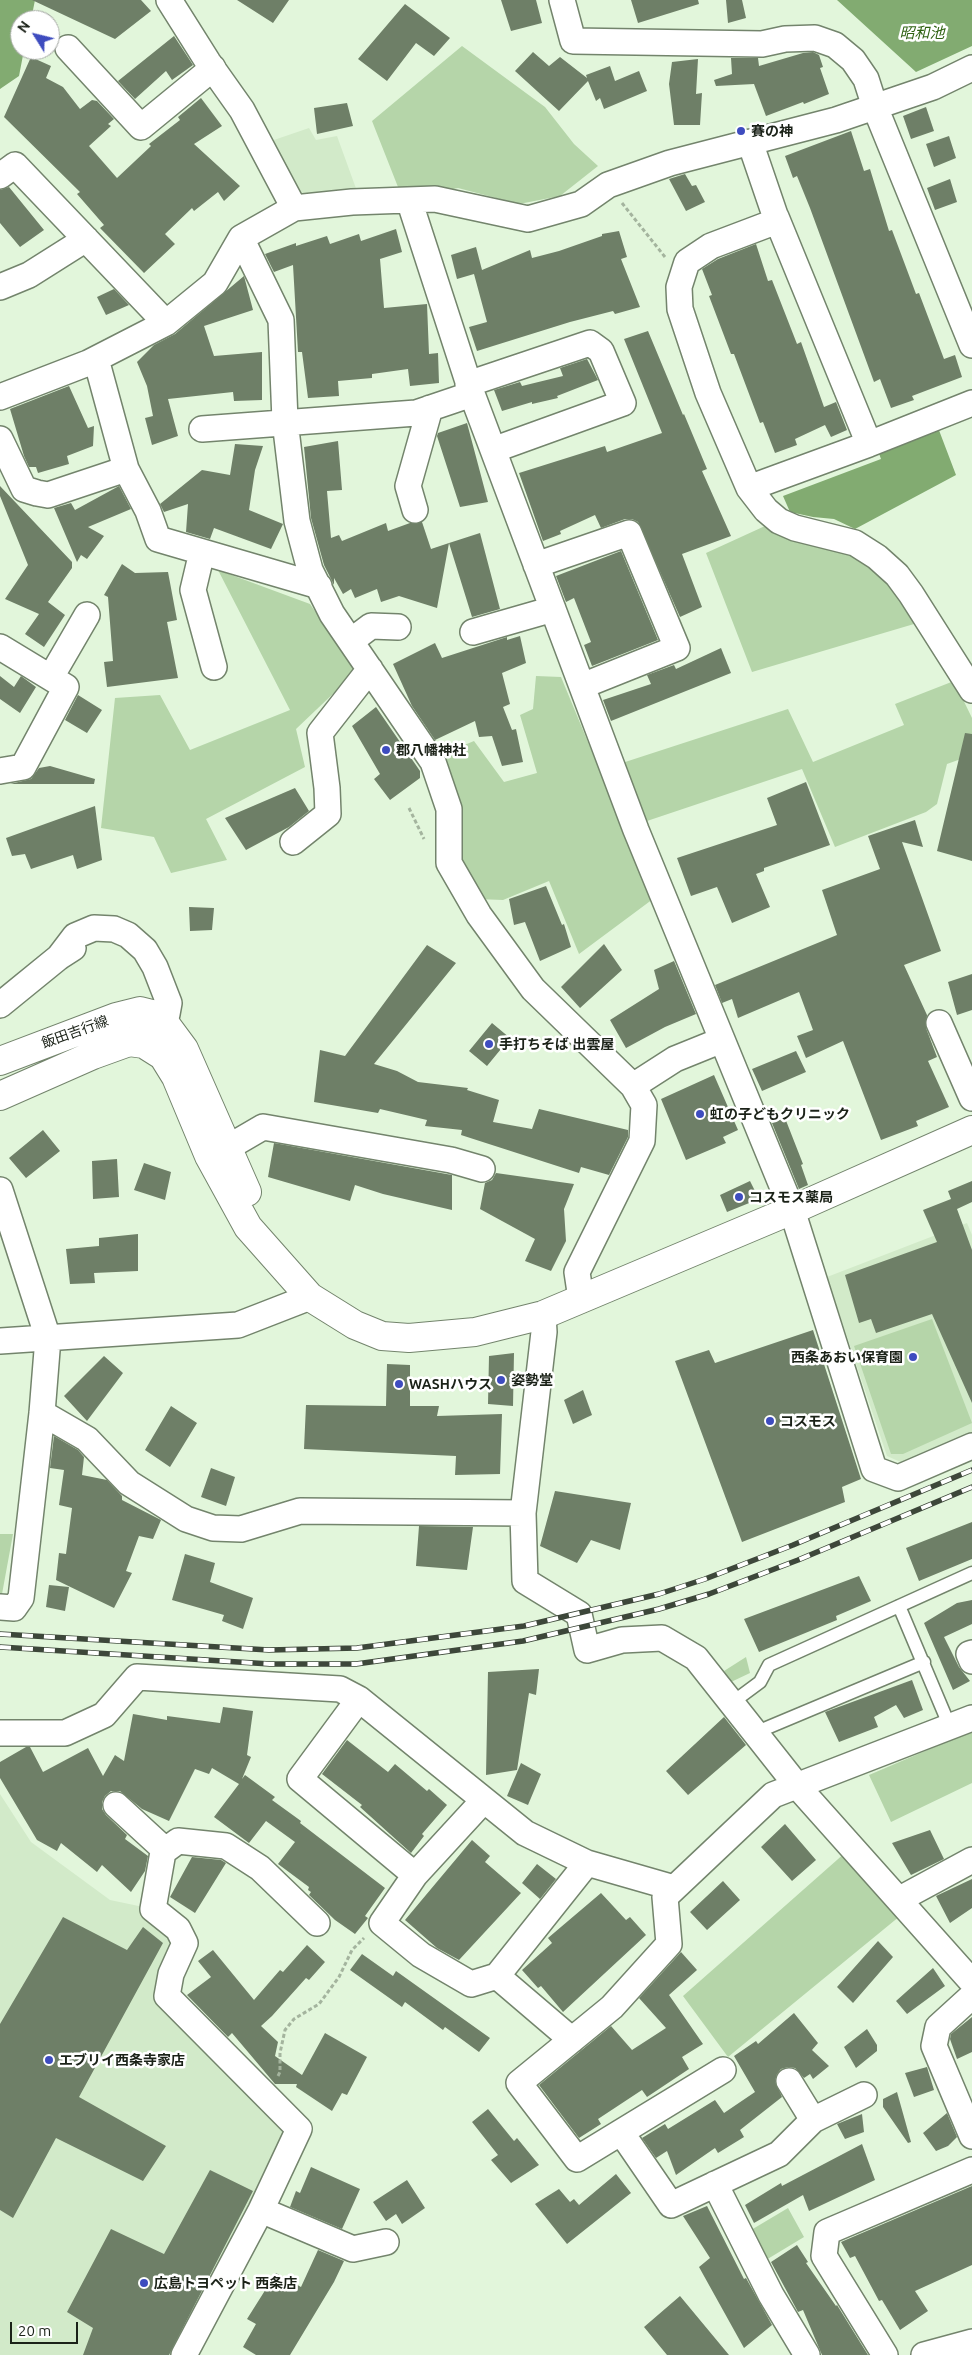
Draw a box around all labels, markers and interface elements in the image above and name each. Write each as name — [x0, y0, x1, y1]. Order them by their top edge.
north arrow — [10, 10, 60, 60]
text: N — [14, 18, 33, 36]
water label: 昭和池 — [900, 24, 944, 42]
place label: 賽の神 — [751, 123, 793, 139]
marker: 賽の神 — [735, 125, 747, 137]
place label: 郡八幡神社 — [396, 742, 466, 758]
marker: 郡八幡神社 — [380, 744, 392, 756]
street label: 飯田吉行線 — [39, 1012, 111, 1052]
place label: 手打ちそば 出雲屋 — [499, 1036, 614, 1052]
marker: 手打ちそば 出雲屋 — [483, 1038, 495, 1050]
place label: 虹の子どもクリニック — [710, 1106, 850, 1122]
marker: 虹の子どもクリニック — [694, 1108, 706, 1120]
place label: コスモス薬局 — [749, 1189, 833, 1205]
marker: コスモス薬局 — [733, 1191, 745, 1203]
place label: 西条あおい保育園 — [791, 1349, 903, 1365]
marker: 西条あおい保育園 — [907, 1351, 919, 1363]
place label: 姿勢堂 — [511, 1372, 553, 1388]
marker: 姿勢堂 — [495, 1374, 507, 1386]
place label: WASHハウス — [409, 1376, 492, 1392]
marker: WASHハウス — [393, 1378, 405, 1390]
place label: コスモス — [780, 1413, 836, 1429]
marker: コスモス — [764, 1415, 776, 1427]
place label: エブリイ西条寺家店 — [59, 2052, 185, 2068]
marker: エブリイ西条寺家店 — [43, 2054, 55, 2066]
place label: 広島トヨペット 西条店 — [154, 2275, 297, 2291]
marker: 広島トヨペット 西条店 — [138, 2277, 150, 2289]
scale bar — [12, 2312, 80, 2344]
text: 20 m — [18, 2322, 51, 2339]

